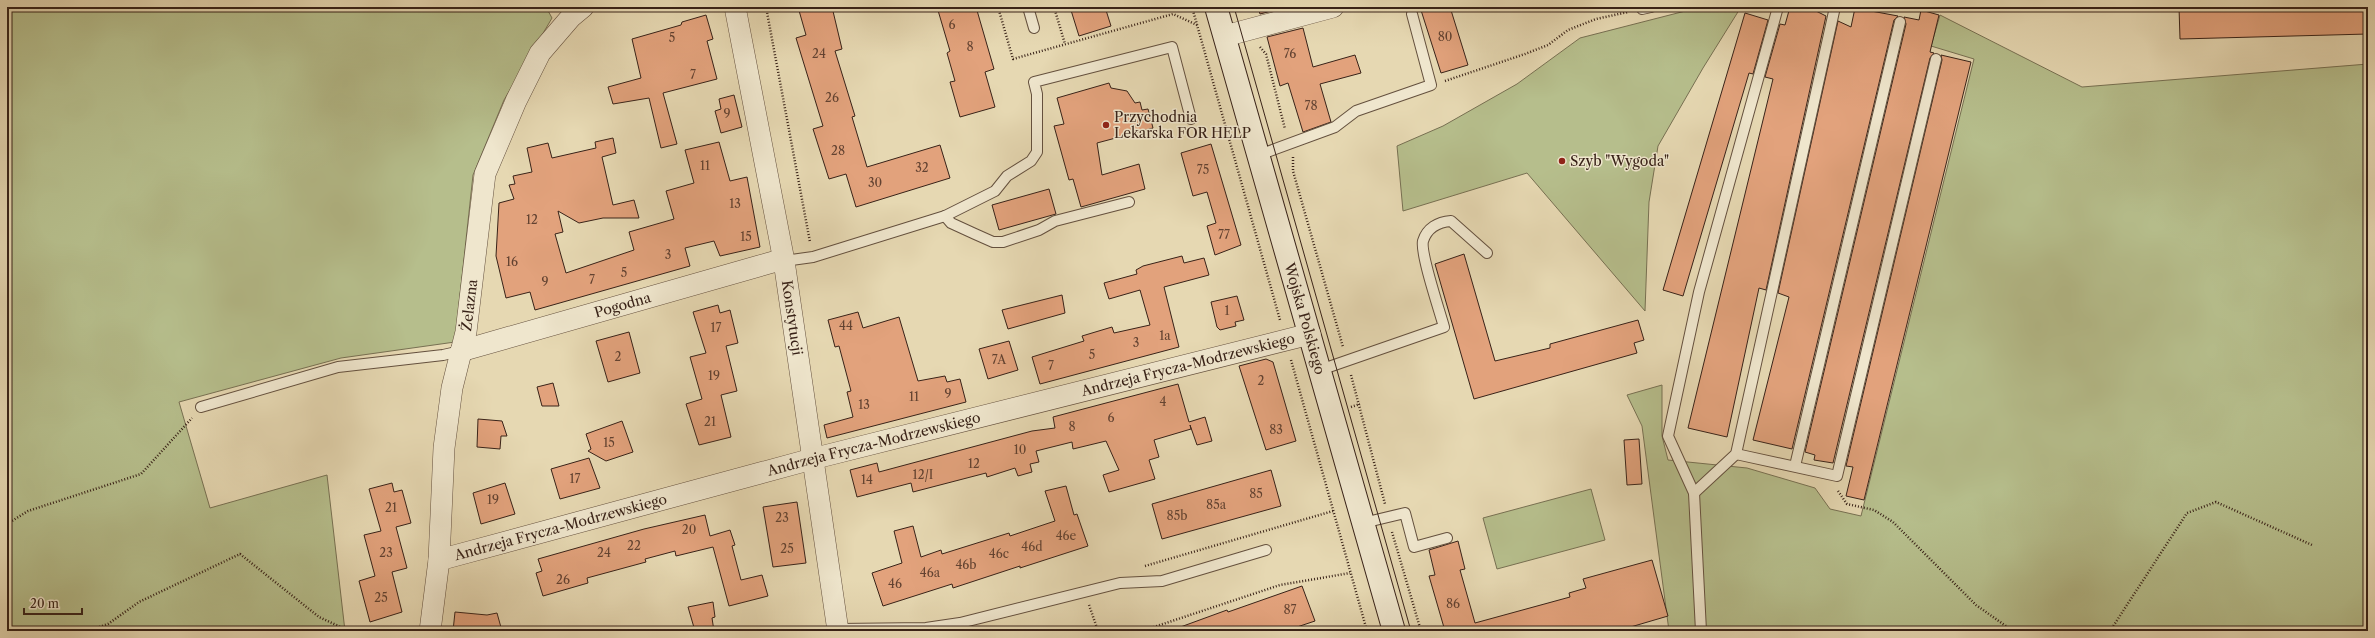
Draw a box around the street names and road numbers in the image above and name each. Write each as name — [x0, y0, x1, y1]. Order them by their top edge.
street label: Wojska Polskiego — [1280, 260, 1329, 377]
street label: Żelazna — [457, 278, 481, 332]
street label: Konstytucji — [778, 279, 807, 356]
street label: Pogodna — [592, 288, 654, 322]
street label: Andrzeja Frycza-Modrzewskiego — [1078, 329, 1297, 400]
street label: Andrzeja Frycza-Modrzewskiego — [764, 408, 982, 480]
street label: Andrzeja Frycza-Modrzewskiego — [451, 490, 669, 565]

